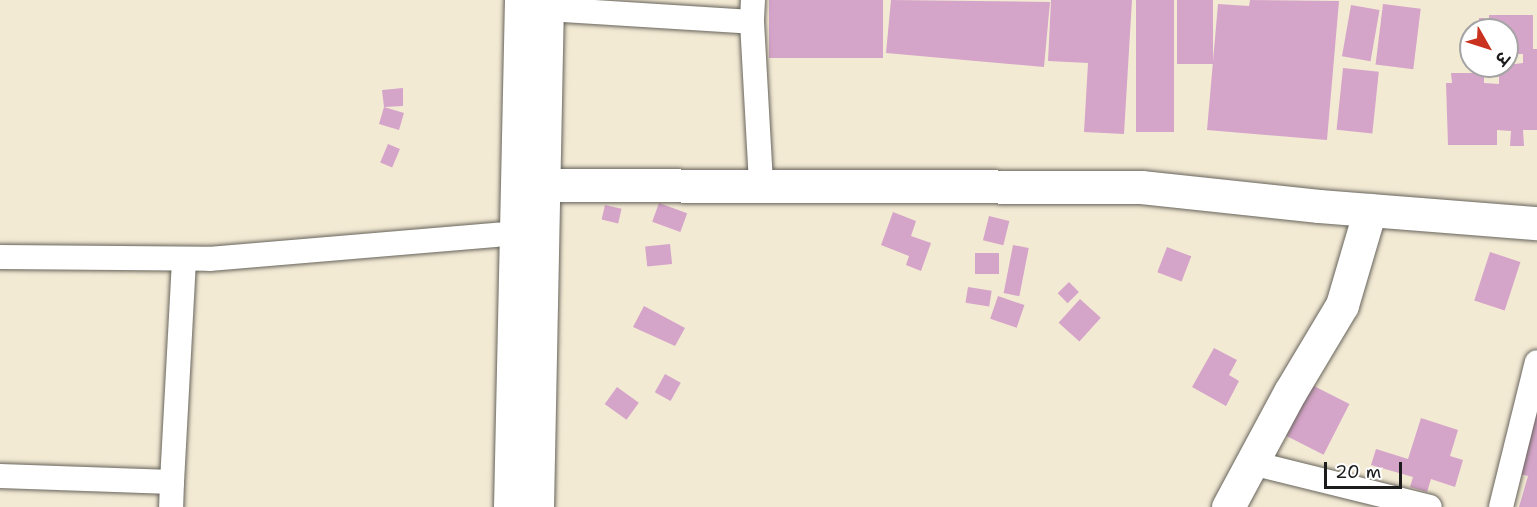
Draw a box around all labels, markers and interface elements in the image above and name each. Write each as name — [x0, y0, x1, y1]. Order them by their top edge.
north arrow — [1459, 18, 1519, 78]
text: उ — [1490, 48, 1513, 69]
scale bar — [1327, 450, 1405, 488]
text: 20 m — [1335, 460, 1381, 484]

